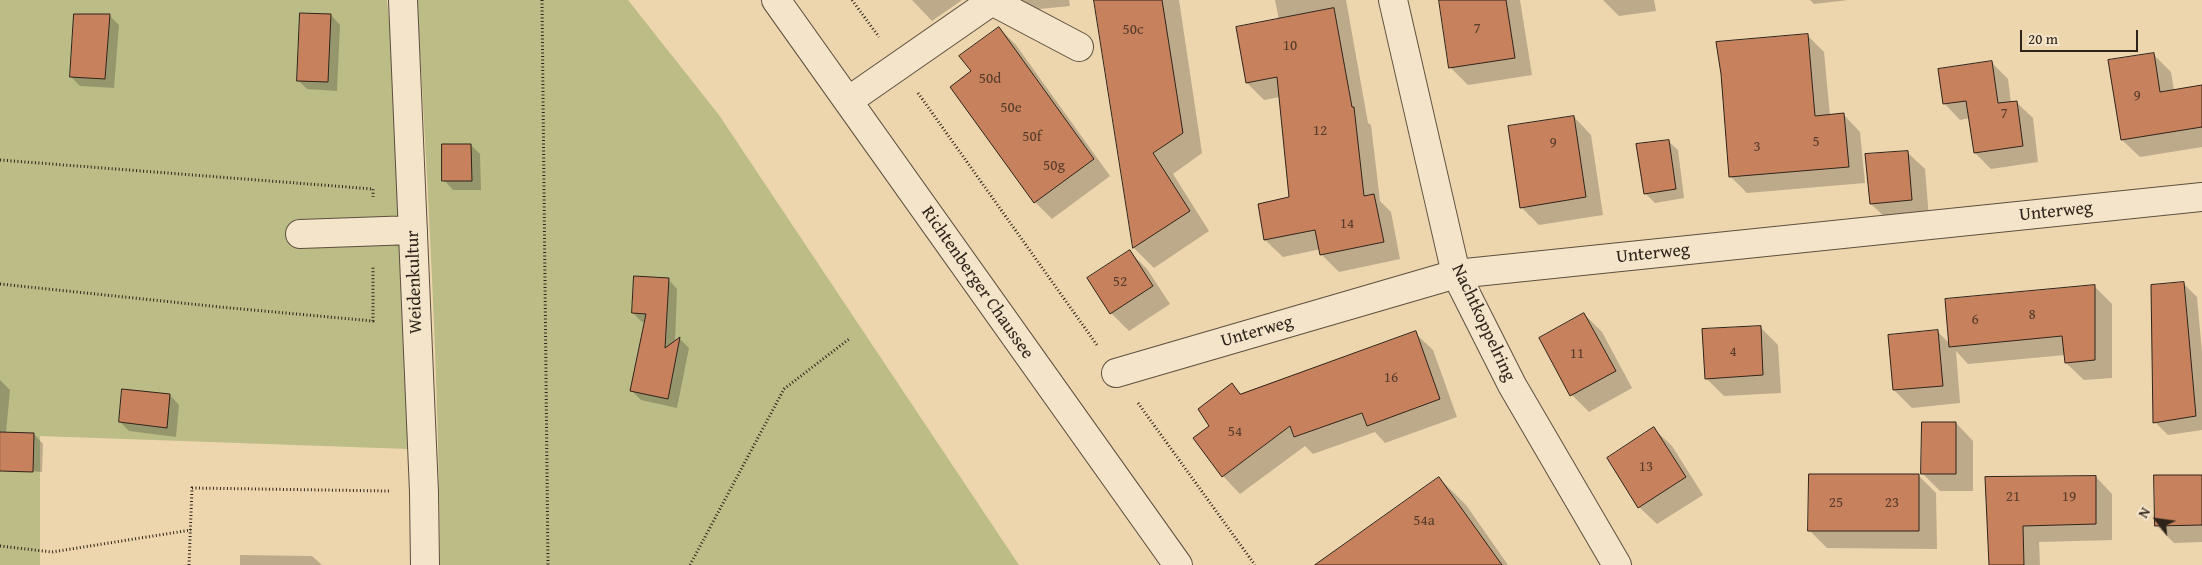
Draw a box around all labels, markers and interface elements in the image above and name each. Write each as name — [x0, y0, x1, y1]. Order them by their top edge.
house number: 7 — [1473, 20, 1481, 38]
scale bar — [2022, 20, 2140, 52]
house number: 50c — [1122, 21, 1144, 39]
text: 20 m — [2028, 28, 2058, 49]
house number: 10 — [1283, 37, 1297, 55]
house number: 50d — [979, 70, 1001, 88]
house number: 9 — [2133, 87, 2141, 105]
house number: 50e — [1000, 99, 1022, 117]
house number: 7 — [2000, 105, 2008, 123]
house number: 12 — [1313, 122, 1327, 140]
house number: 50f — [1022, 128, 1042, 146]
house number: 5 — [1812, 133, 1820, 151]
house number: 9 — [1549, 134, 1557, 152]
house number: 3 — [1753, 138, 1761, 156]
house number: 50g — [1043, 157, 1065, 175]
street label: Unterweg — [2018, 197, 2094, 227]
street label: Richtenberger Chaussee — [916, 202, 1038, 364]
house number: 14 — [1340, 215, 1354, 233]
street label: Weidenkultur — [402, 230, 428, 334]
street label: Unterweg — [1615, 239, 1691, 269]
street label: Nachtkoppelring — [1446, 261, 1520, 385]
house number: 52 — [1113, 273, 1127, 291]
house number: 8 — [2028, 306, 2036, 324]
street label: Unterweg — [1218, 311, 1296, 353]
house number: 6 — [1971, 311, 1979, 329]
house number: 4 — [1729, 343, 1737, 361]
house number: 11 — [1570, 345, 1584, 363]
house number: 16 — [1384, 369, 1398, 387]
house number: 54 — [1228, 423, 1242, 441]
house number: 13 — [1639, 458, 1653, 476]
house number: 21 — [2006, 488, 2020, 506]
house number: 19 — [2062, 488, 2076, 506]
house number: 25 — [1829, 494, 1843, 512]
house number: 23 — [1885, 494, 1899, 512]
north arrow — [2132, 495, 2182, 545]
text: N — [2133, 503, 2155, 522]
house number: 54a — [1413, 512, 1435, 530]

